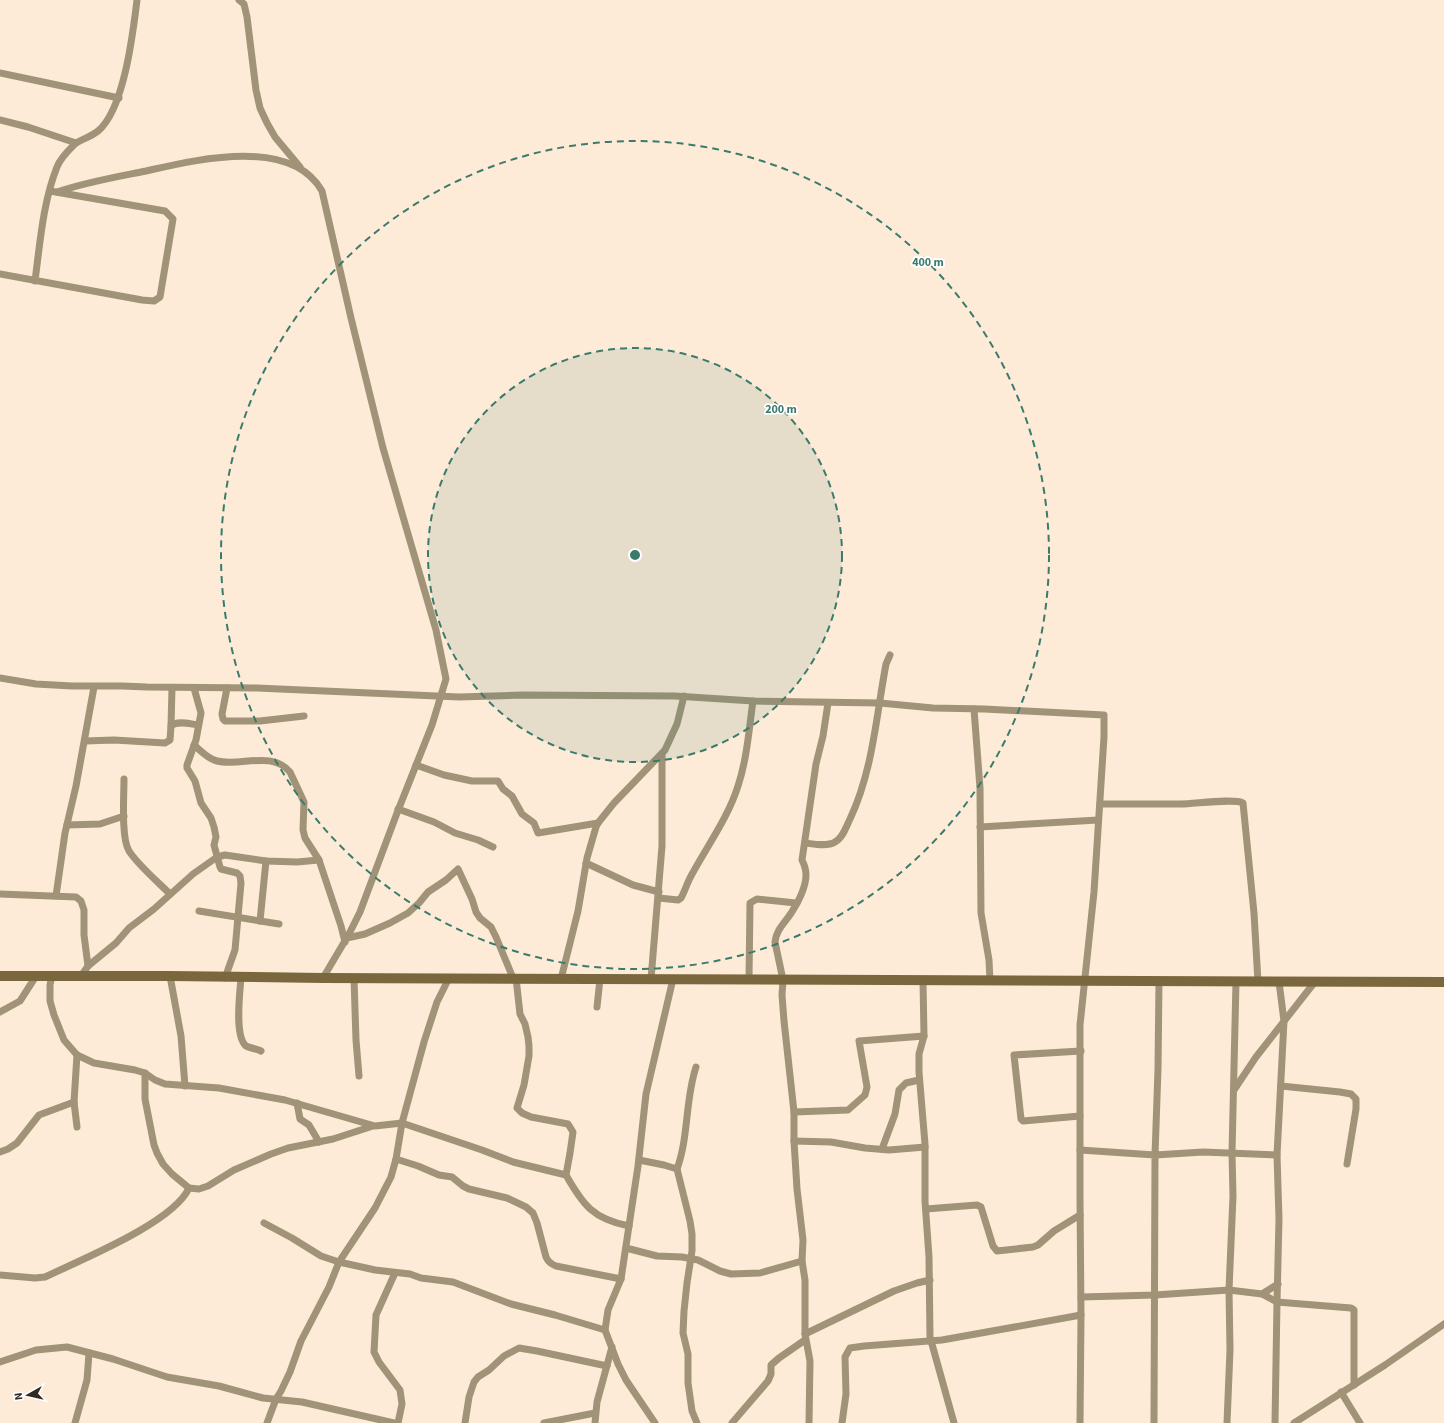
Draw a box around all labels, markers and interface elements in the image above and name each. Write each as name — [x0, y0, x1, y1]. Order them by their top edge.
text: 400 m — [912, 254, 944, 271]
text: 200 m — [765, 401, 797, 418]
centre of rings — [628, 548, 642, 562]
north arrow — [8, 1375, 48, 1415]
text: N — [11, 1392, 27, 1401]

